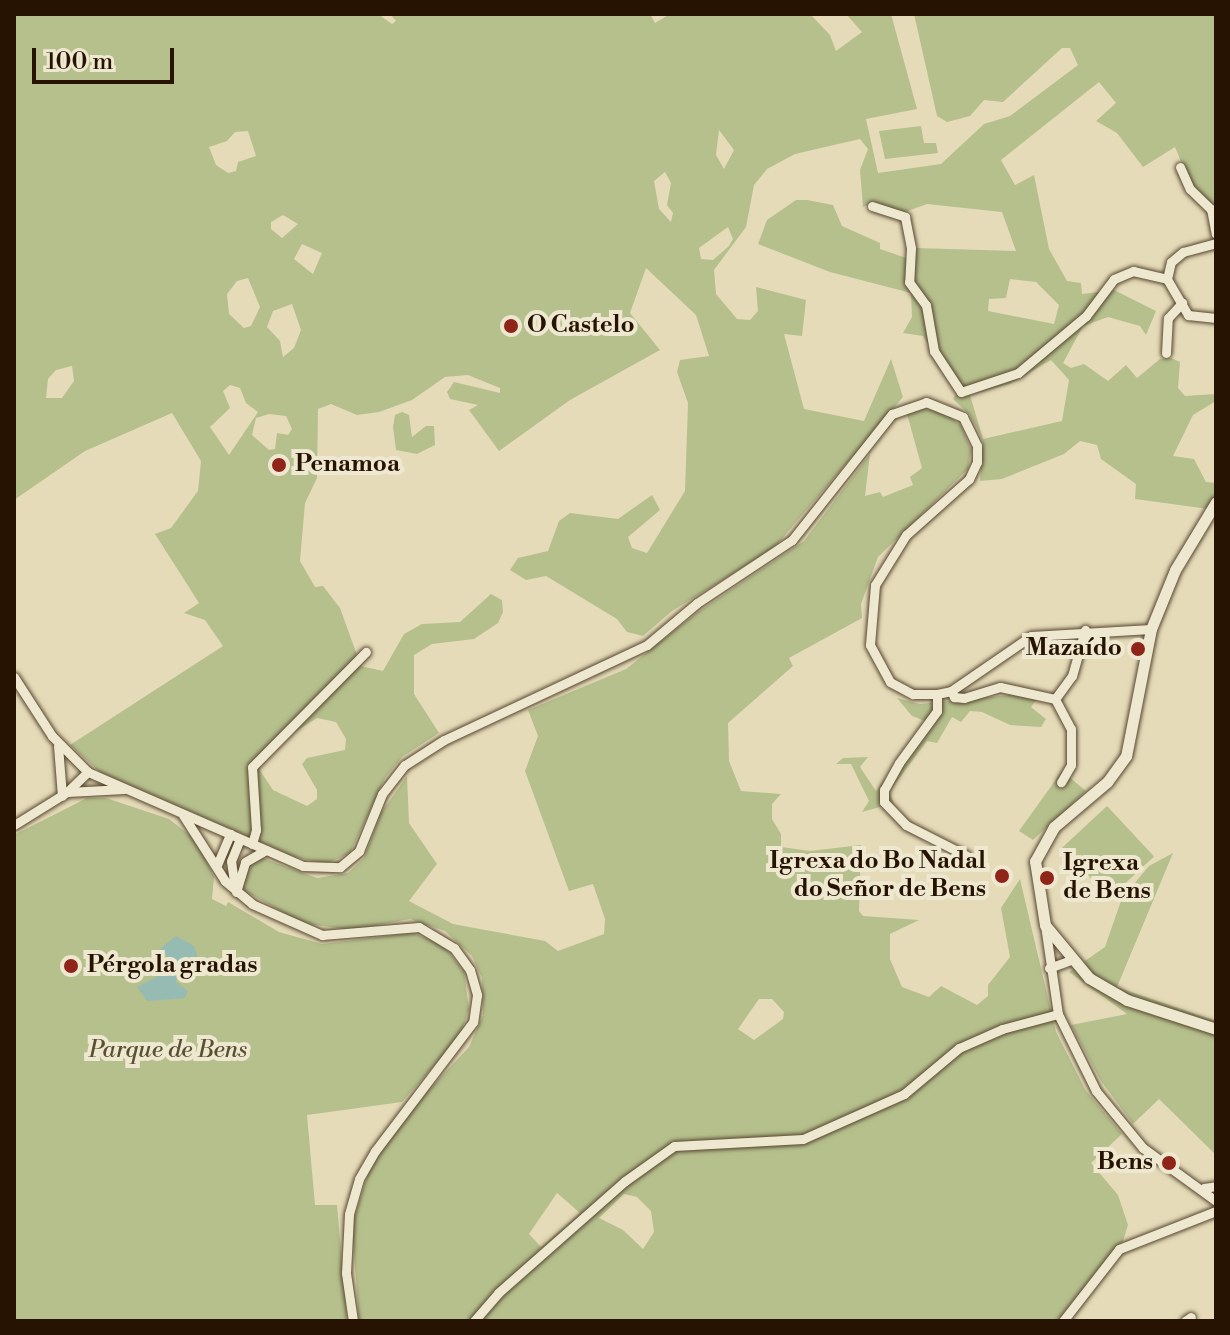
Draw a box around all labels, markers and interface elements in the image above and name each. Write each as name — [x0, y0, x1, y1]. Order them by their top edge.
scale bar — [36, 32, 178, 82]
text: 100 m — [46, 47, 113, 77]
place label: O Castelo — [527, 312, 635, 340]
marker: O Castelo — [502, 317, 520, 335]
place label: Penamoa — [295, 451, 400, 479]
marker: Penamoa — [270, 456, 288, 474]
place label: Mazaído — [1025, 635, 1122, 663]
marker: Mazaído — [1129, 640, 1147, 658]
place label: Igrexa do Bo Nadal do Señor de Bens — [770, 848, 986, 904]
place label: Igrexa de Bens — [1063, 850, 1151, 906]
marker: Igrexa do Bo Nadal do Señor de Bens — [993, 867, 1011, 885]
marker: Igrexa de Bens — [1038, 869, 1056, 887]
place label: Pérgola gradas — [87, 952, 258, 980]
marker: Pérgola gradas — [62, 957, 80, 975]
park label: Parque de Bens — [89, 1037, 247, 1065]
place label: Bens — [1097, 1149, 1153, 1177]
marker: Bens — [1160, 1154, 1178, 1172]

